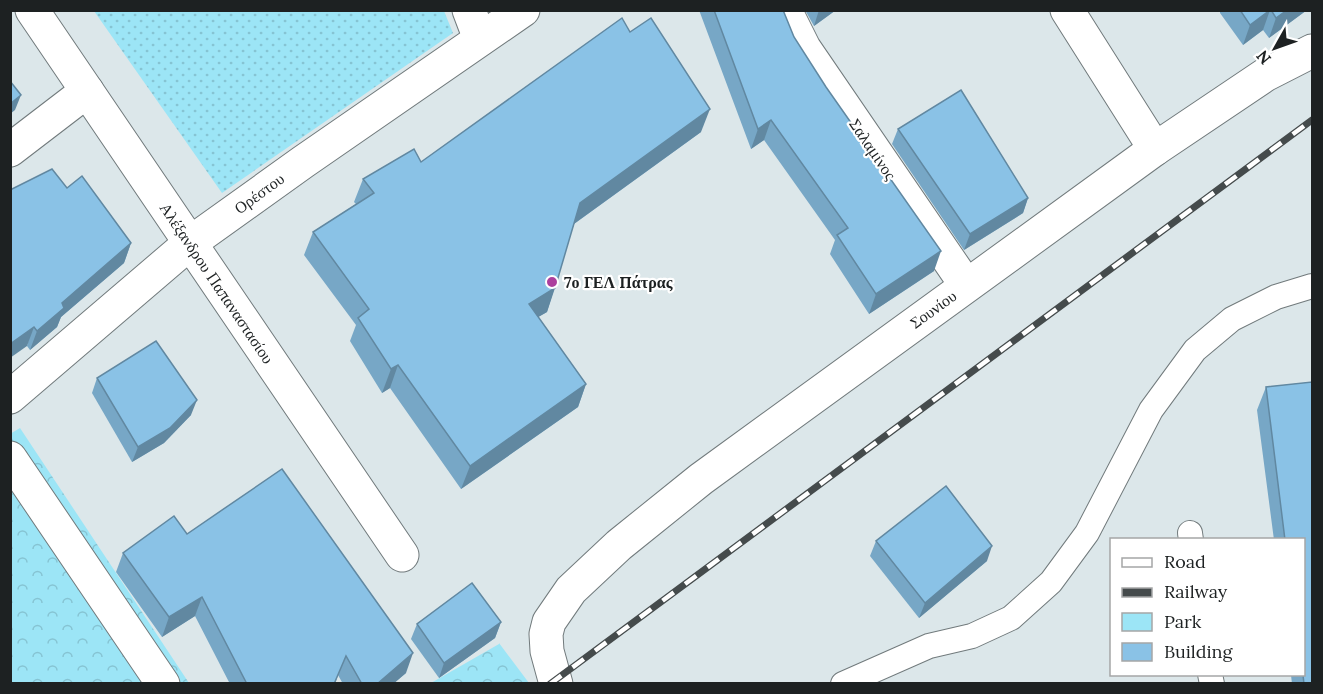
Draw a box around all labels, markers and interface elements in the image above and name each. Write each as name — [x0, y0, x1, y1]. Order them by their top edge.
north arrow — [1245, 18, 1305, 78]
text: N — [1252, 46, 1275, 69]
street label: Σαλαμίνος — [845, 115, 901, 184]
street label: Ορέστου — [230, 168, 288, 218]
street label: Αλέξανδρου Παπαναστασίου — [156, 199, 278, 367]
place label: 7ο ΓΕΛ Πάτρας — [564, 272, 673, 292]
marker: 7ο ΓΕΛ Πάτρας — [545, 275, 559, 289]
street label: Σουνίου — [906, 285, 960, 333]
legend — [1110, 538, 1305, 676]
text: Road — [1164, 550, 1206, 573]
text: Railway — [1164, 580, 1228, 603]
text: Park — [1164, 610, 1202, 633]
text: Building — [1164, 640, 1234, 663]

